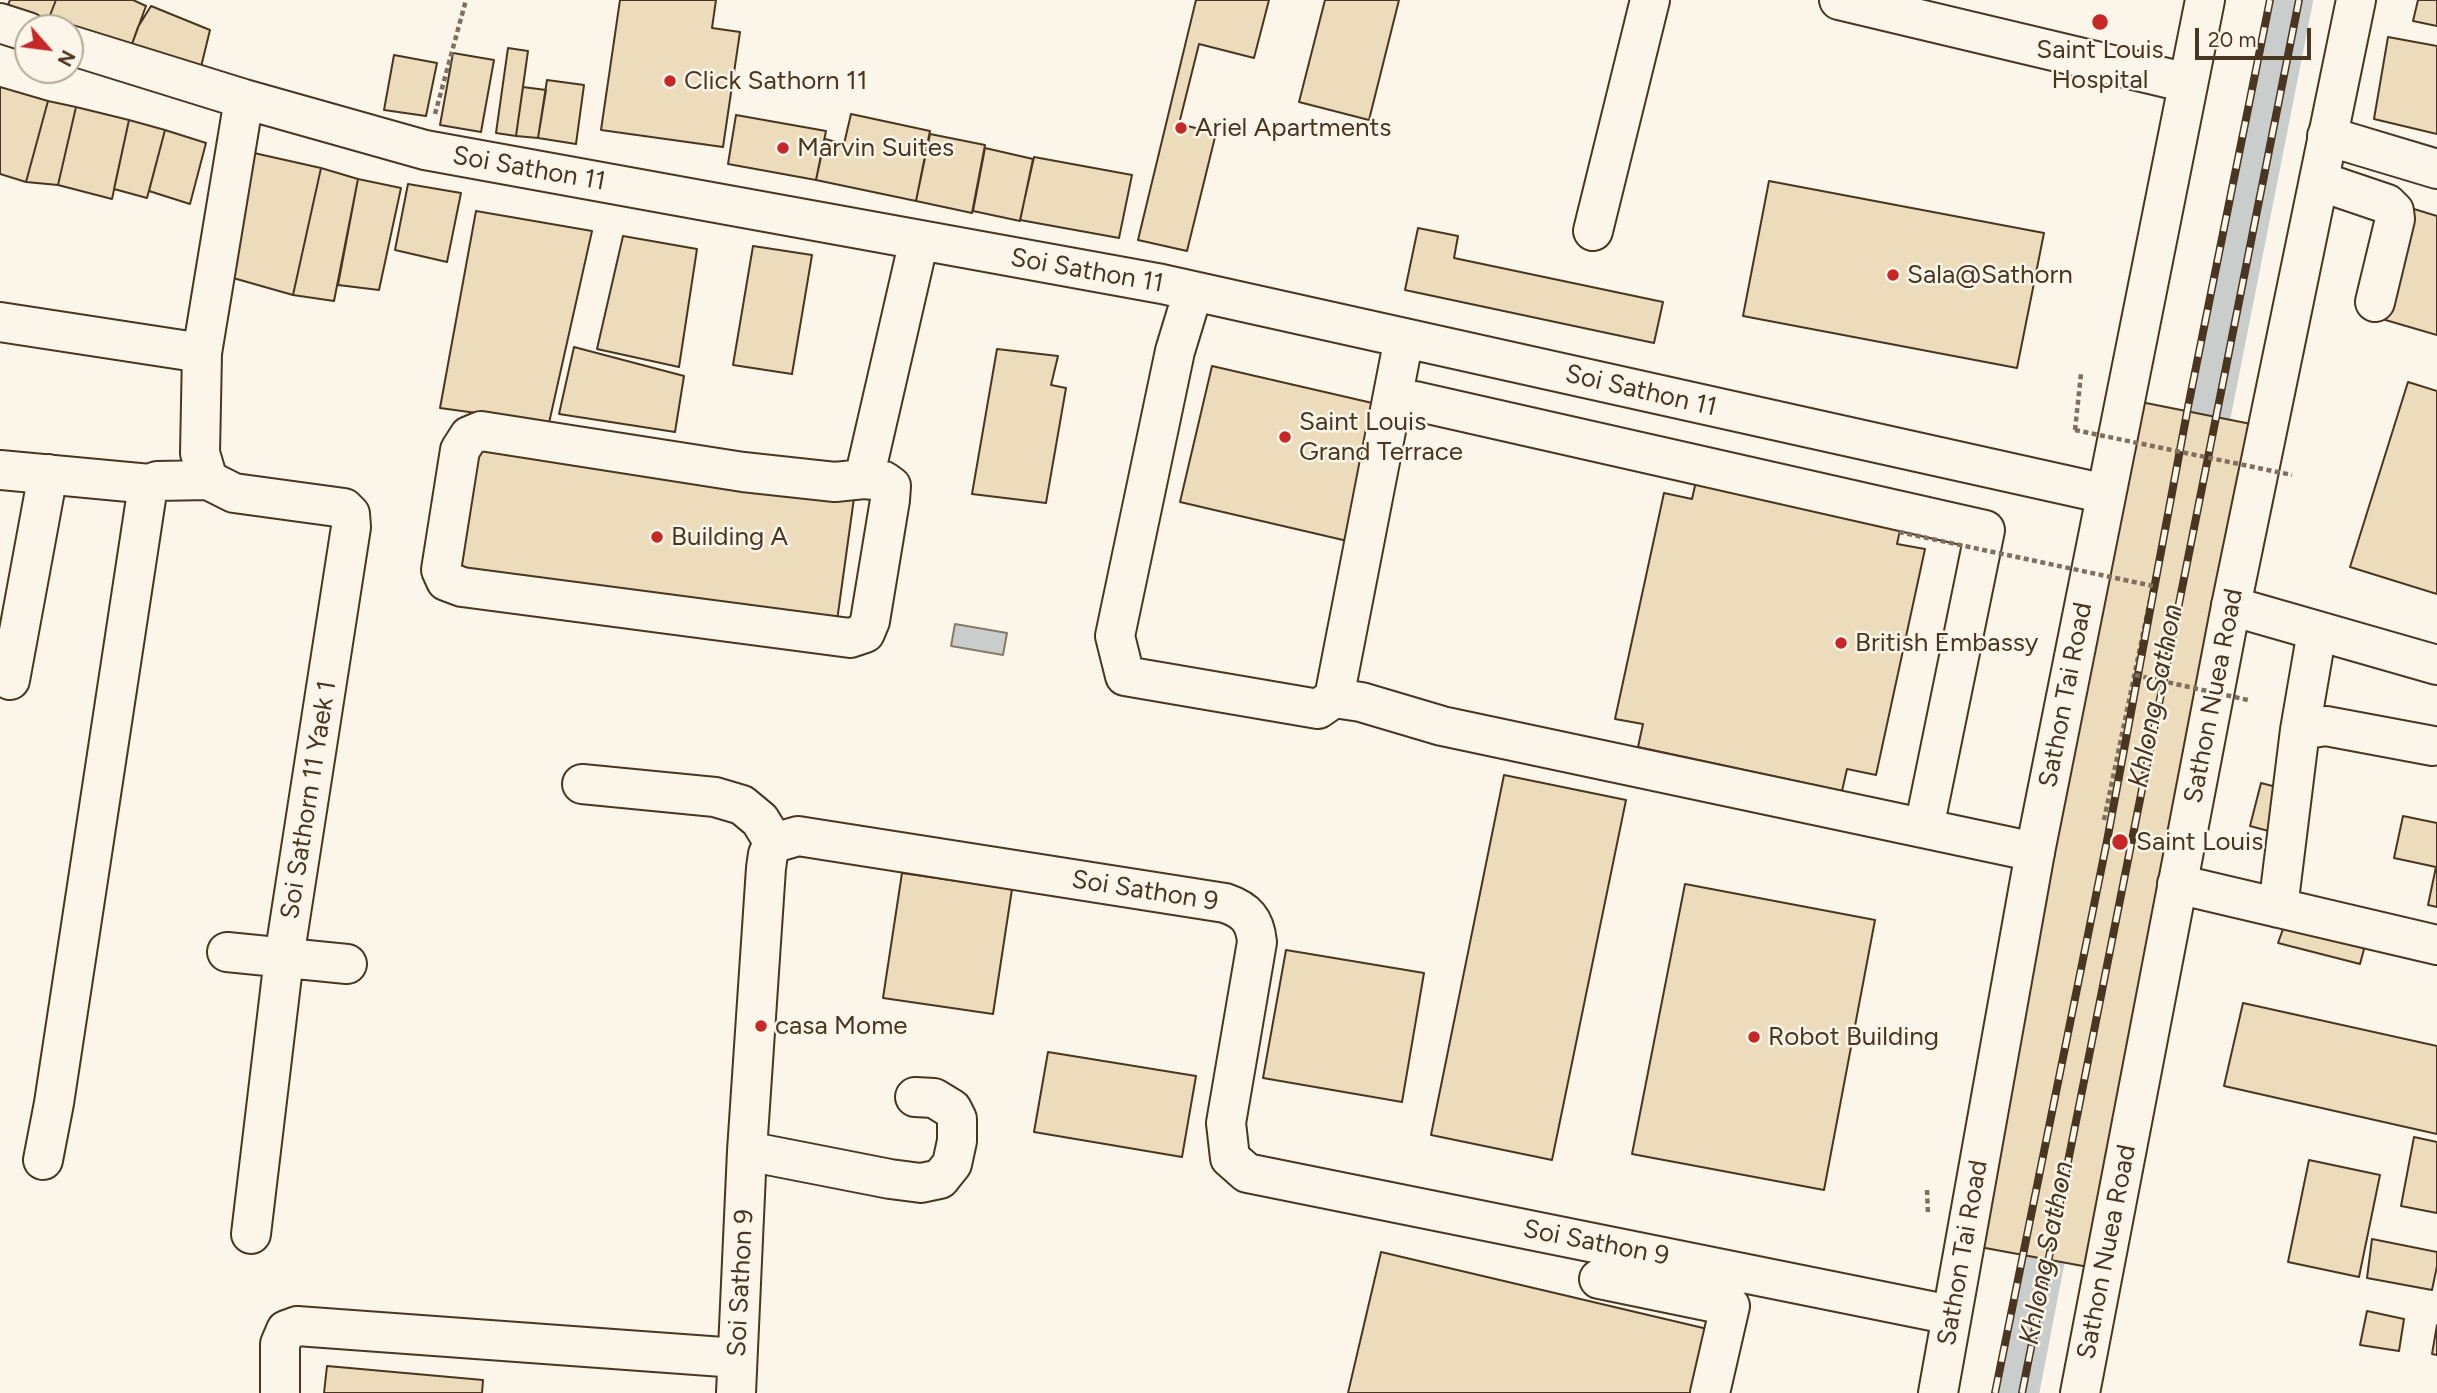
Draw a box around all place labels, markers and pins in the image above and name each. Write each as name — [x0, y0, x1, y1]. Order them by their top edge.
marker: Saint Louis Hospital — [2090, 12, 2110, 32]
place label: Saint Louis Hospital — [2036, 34, 2164, 96]
place label: Click Sathorn 11 — [684, 65, 867, 97]
marker: Click Sathorn 11 — [662, 73, 678, 89]
place label: Ariel Apartments — [1195, 112, 1391, 144]
marker: Ariel Apartments — [1173, 120, 1189, 136]
place label: Marvin Suites — [797, 132, 954, 164]
marker: Marvin Suites — [775, 140, 791, 156]
place label: Sala@Sathorn — [1907, 259, 2073, 291]
marker: Sala@Sathorn — [1885, 267, 1901, 283]
place label: Saint Louis Grand Terrace — [1299, 406, 1463, 467]
marker: Saint Louis Grand Terrace — [1277, 429, 1293, 445]
place label: Building A — [671, 521, 788, 553]
marker: Building A — [649, 529, 665, 545]
place label: British Embassy — [1855, 627, 2039, 659]
marker: British Embassy — [1833, 635, 1849, 651]
place label: Saint Louis — [2136, 826, 2263, 858]
marker: Saint Louis — [2110, 832, 2130, 852]
place label: casa Mome — [775, 1010, 908, 1042]
marker: casa Mome — [753, 1018, 769, 1034]
place label: Robot Building — [1768, 1021, 1939, 1053]
marker: Robot Building — [1746, 1029, 1762, 1045]

